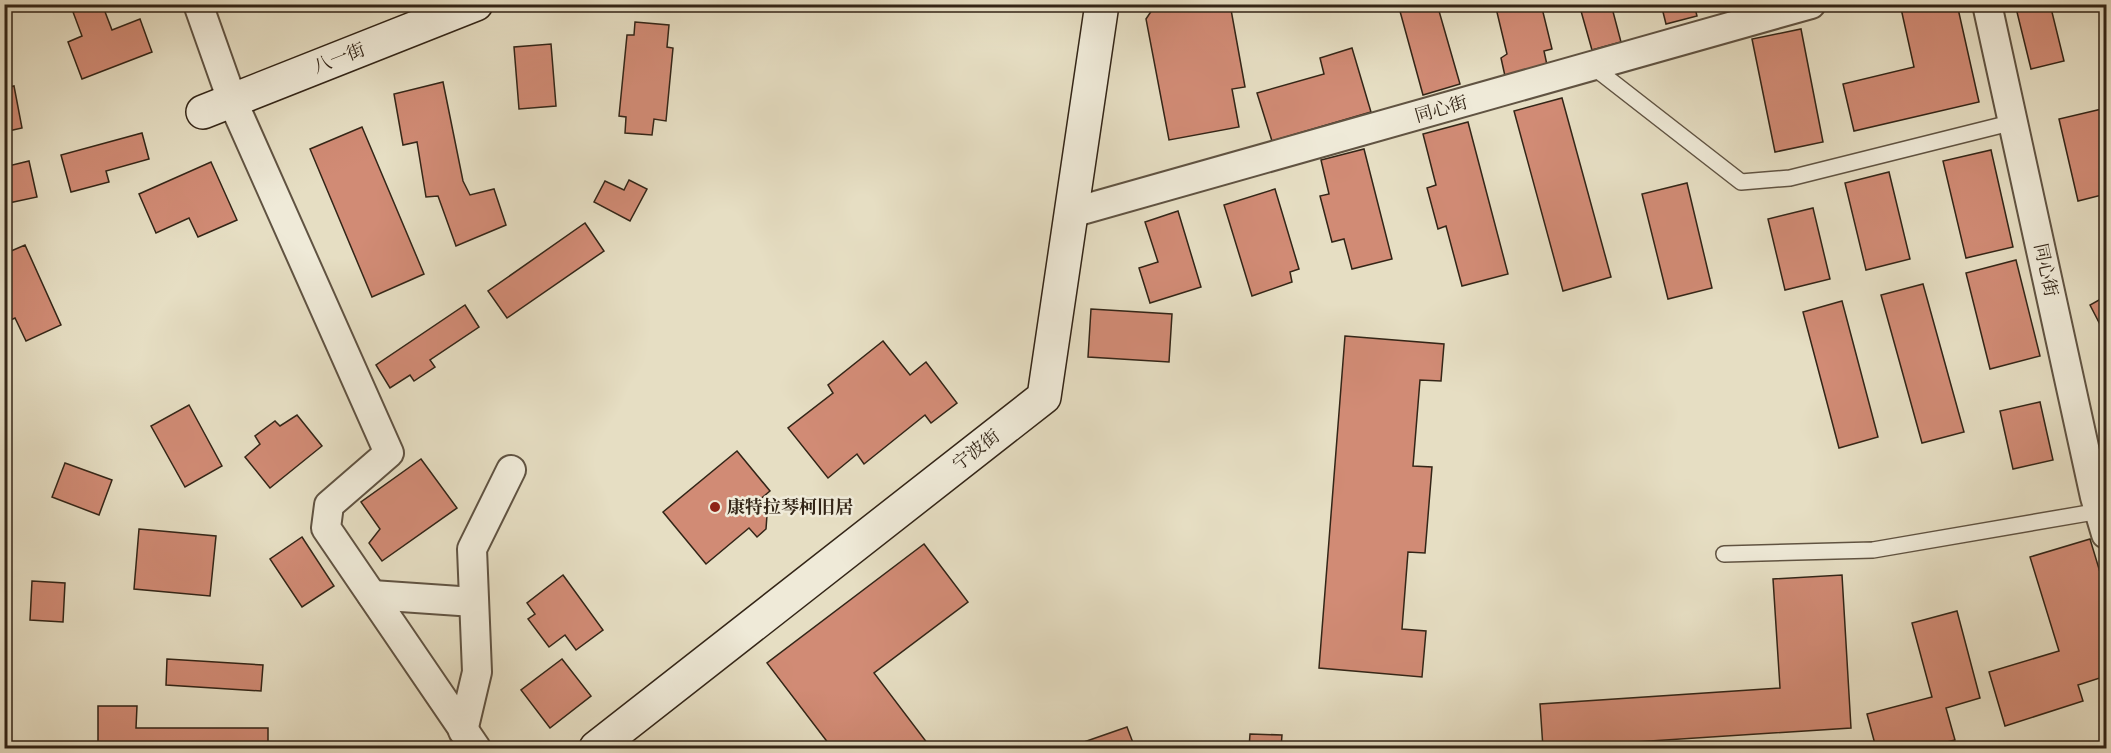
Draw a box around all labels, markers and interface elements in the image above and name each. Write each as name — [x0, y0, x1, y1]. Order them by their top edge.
street label: 八一街 — [310, 39, 368, 78]
street label: 同心街 — [1412, 92, 1470, 127]
street label: 同心街 — [2030, 242, 2061, 299]
street label: 宁波街 — [949, 425, 1004, 475]
place label: 康特拉琴柯旧居 — [727, 497, 853, 518]
marker: 康特拉琴柯旧居 — [708, 500, 722, 514]

